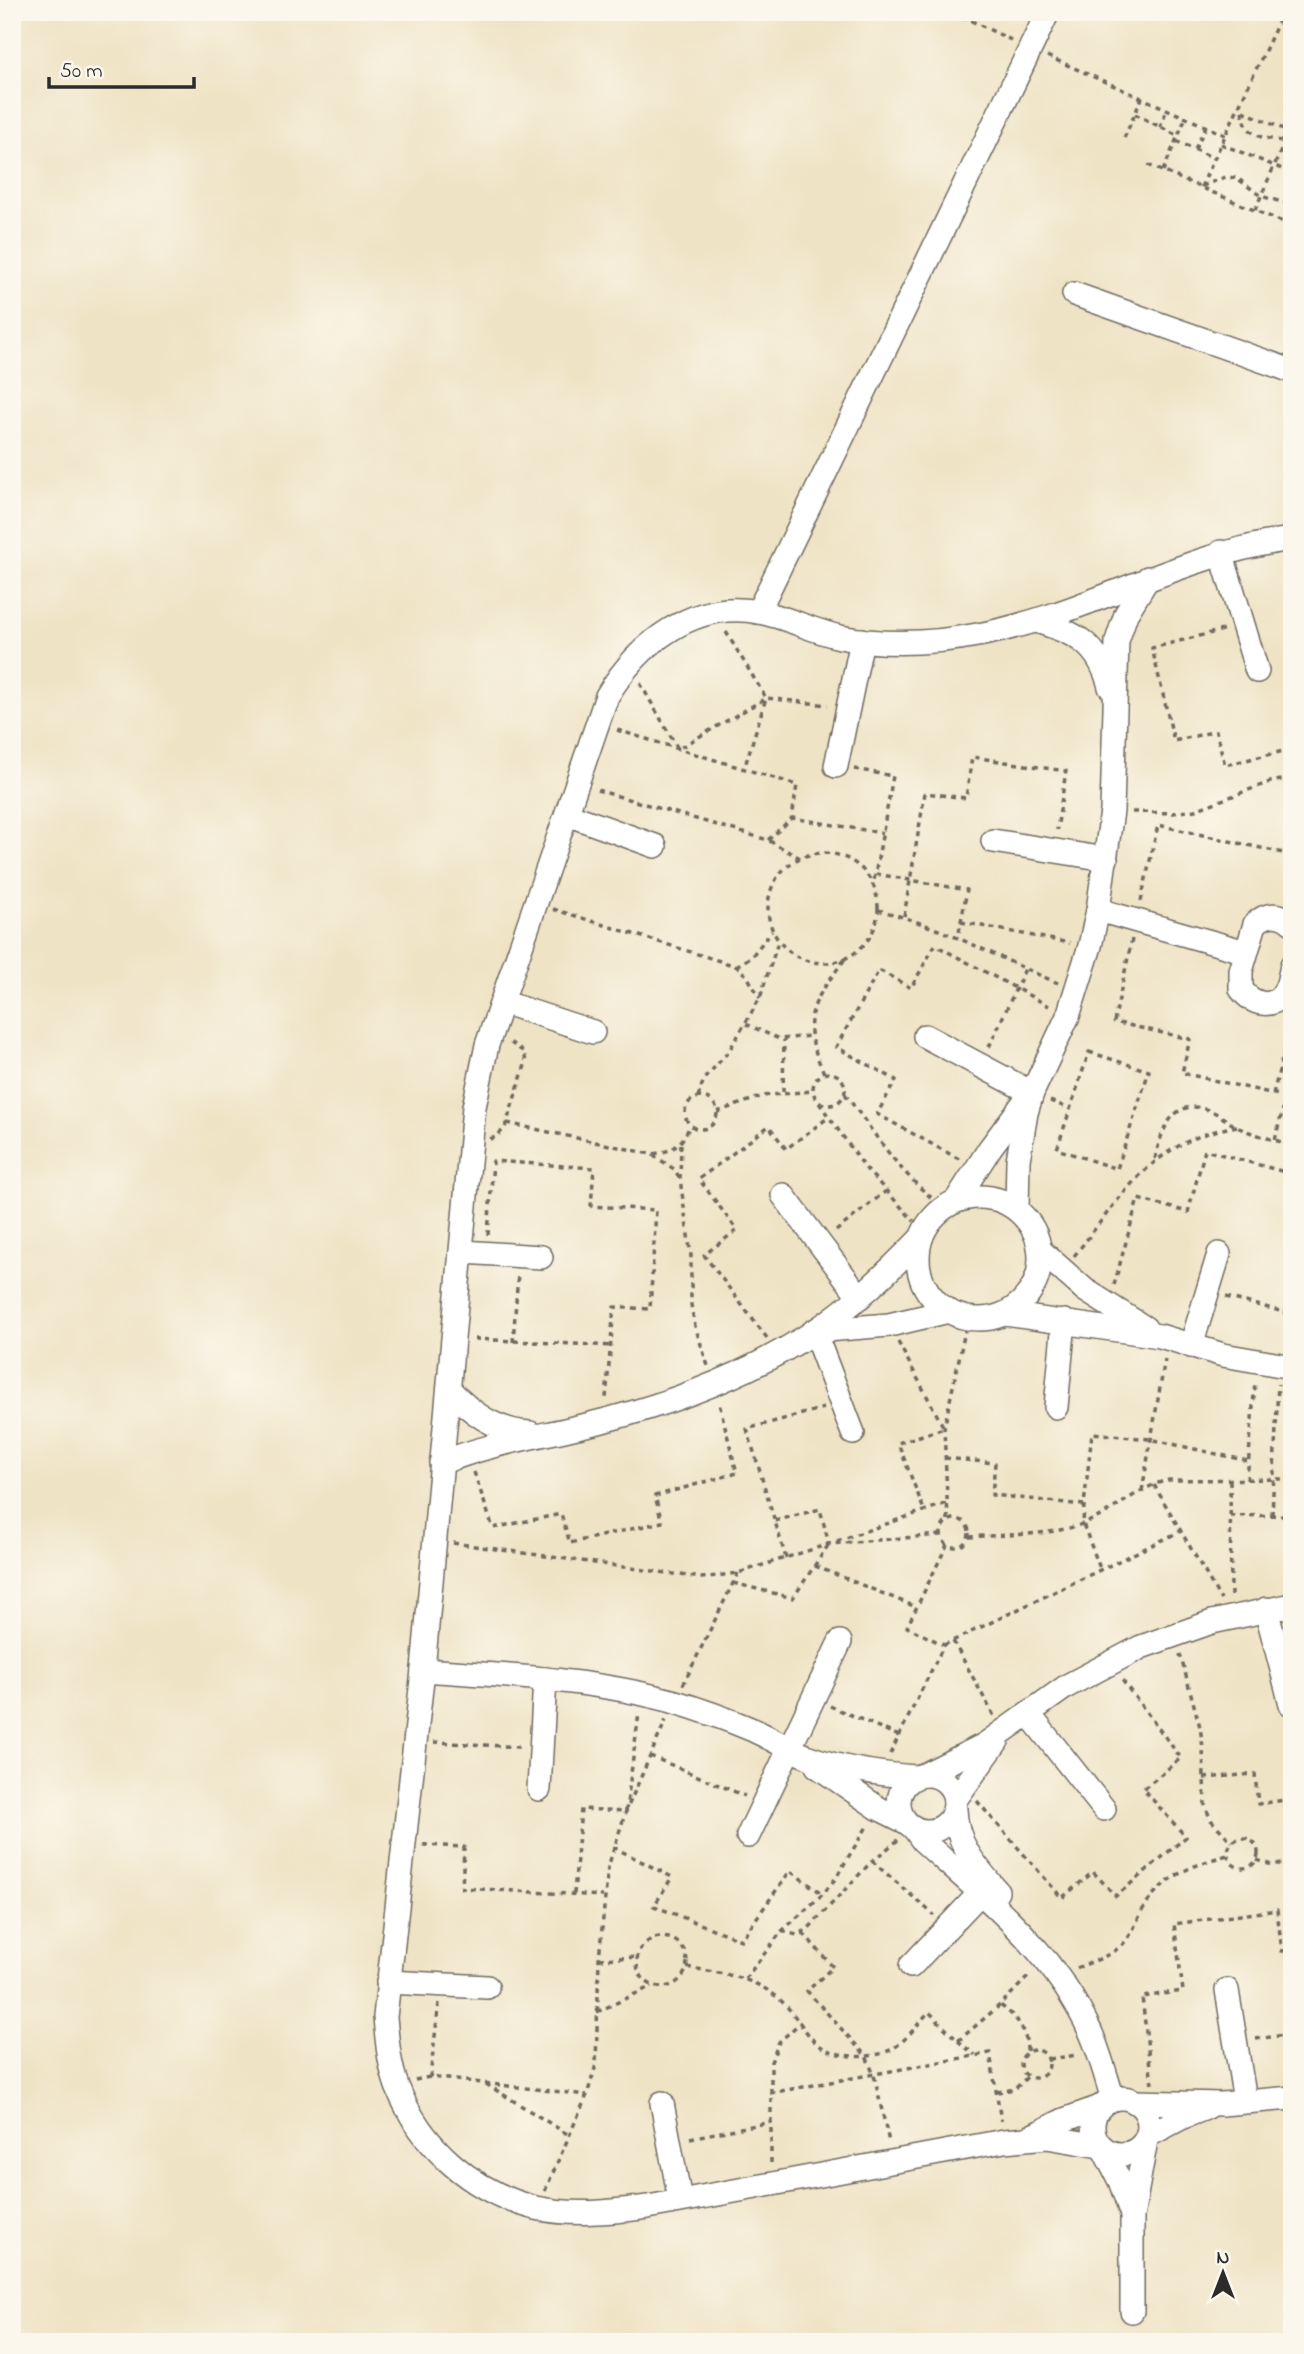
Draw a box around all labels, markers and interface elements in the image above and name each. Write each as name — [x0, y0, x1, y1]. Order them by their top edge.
scale bar — [49, 46, 194, 90]
text: 50 m — [60, 57, 103, 87]
north arrow — [1188, 2238, 1258, 2308]
text: N — [1217, 2245, 1230, 2272]

